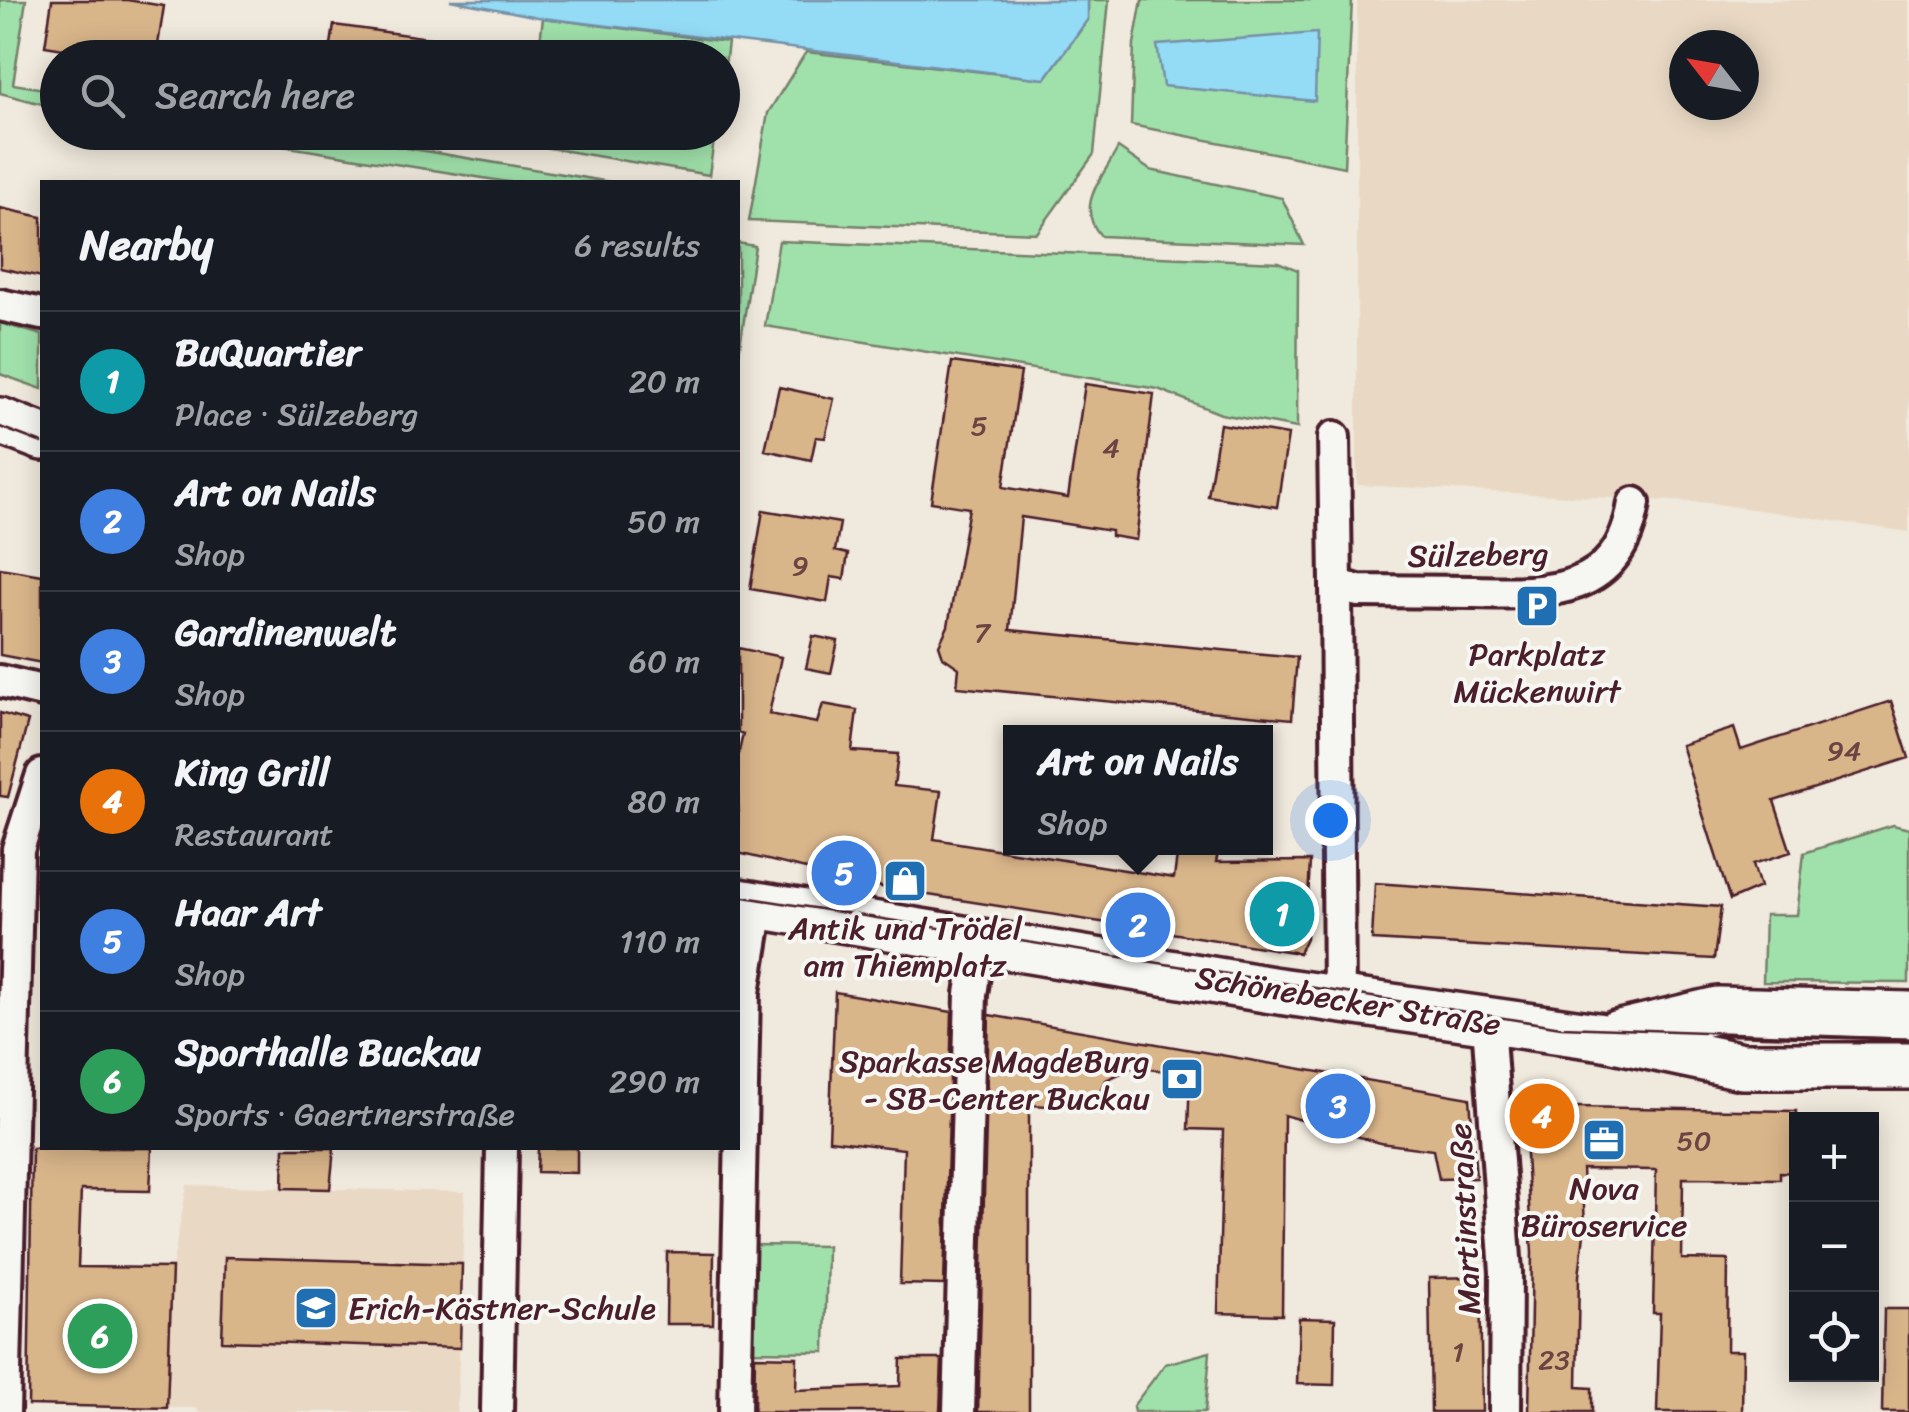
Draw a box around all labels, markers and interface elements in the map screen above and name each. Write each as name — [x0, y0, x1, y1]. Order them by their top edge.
north arrow — [1669, 30, 1759, 120]
search box — [40, 40, 740, 150]
text: Search here — [155, 62, 355, 129]
icon: search — [75, 68, 130, 123]
text: Nearby — [80, 208, 213, 282]
text: 6 results — [574, 217, 700, 274]
text: BuQuartier — [175, 319, 361, 386]
text: 1 — [106, 353, 119, 410]
text: 20 m — [628, 353, 700, 410]
text: Place · Sülzeberg — [175, 386, 418, 443]
house number: 5 — [970, 401, 988, 450]
house number: 4 — [1102, 423, 1120, 472]
text: Art on Nails — [175, 459, 376, 526]
text: 2 — [103, 493, 122, 550]
text: 50 m — [627, 493, 700, 550]
street label: Sülzeberg — [1407, 525, 1549, 585]
text: Shop — [175, 526, 245, 583]
house number: 9 — [791, 541, 809, 590]
parking icon: Parkplatz Mückenwirt — [1514, 583, 1560, 629]
text: Gardinenwelt — [175, 599, 397, 666]
house number: 7 — [974, 608, 992, 657]
place label: Parkplatz Mückenwirt — [1453, 626, 1622, 720]
text: 3 — [104, 633, 121, 690]
text: 60 m — [629, 633, 700, 690]
text: Shop — [175, 666, 245, 723]
popup — [1003, 725, 1273, 855]
house number: 94 — [1827, 726, 1861, 775]
text: Art on Nails — [1037, 728, 1239, 795]
text: King Grill — [175, 739, 330, 806]
text: 4 — [102, 773, 123, 830]
text: 80 m — [628, 773, 700, 830]
text: Shop — [1037, 795, 1108, 852]
your location — [1305, 795, 1356, 846]
text: Restaurant — [175, 806, 333, 863]
pin: 5 — [812, 836, 876, 910]
shop icon: Antik und Trödel am Thiemplatz — [882, 858, 928, 904]
pin: 1 — [1250, 876, 1314, 952]
text: Haar Art — [175, 879, 321, 946]
pin: 2 — [1106, 888, 1170, 962]
place label: Antik und Trödel am Thiemplatz — [787, 900, 1023, 994]
text: 5 — [103, 913, 122, 970]
text: 110 m — [619, 913, 700, 970]
text: Shop — [175, 946, 245, 1003]
street label: Schönebecker Straße — [1191, 949, 1505, 1053]
text: Sporthalle Buckau — [175, 1019, 481, 1086]
place label: Sparkasse MagdeBurg - SB-Center Buckau — [839, 1033, 1150, 1127]
text: 6 — [103, 1053, 122, 1110]
text: 290 m — [609, 1053, 700, 1110]
bank icon: Sparkasse MagdeBurg - SB-Center Buckau — [1159, 1056, 1205, 1102]
pin: 3 — [1306, 1068, 1370, 1144]
pin: 4 — [1510, 1078, 1574, 1154]
text: Sports · Gaertnerstraße — [175, 1086, 515, 1143]
map controls — [1789, 1112, 1879, 1382]
button: + — [1789, 1112, 1879, 1202]
house number: 50 — [1677, 1116, 1711, 1165]
office icon: Nova Büroservice — [1581, 1117, 1627, 1163]
street label: Martinstraße — [1432, 1122, 1498, 1316]
place label: Nova Büroservice — [1520, 1160, 1688, 1254]
button: − — [1789, 1202, 1879, 1292]
place label: Erich-Kästner-Schule — [348, 1280, 656, 1337]
school or university icon: Erich-Kästner-Schule — [293, 1285, 339, 1331]
button: locate — [1789, 1292, 1879, 1382]
pin: 6 — [68, 1298, 132, 1374]
house number: 1 — [1452, 1327, 1464, 1376]
house number: 23 — [1538, 1335, 1570, 1384]

